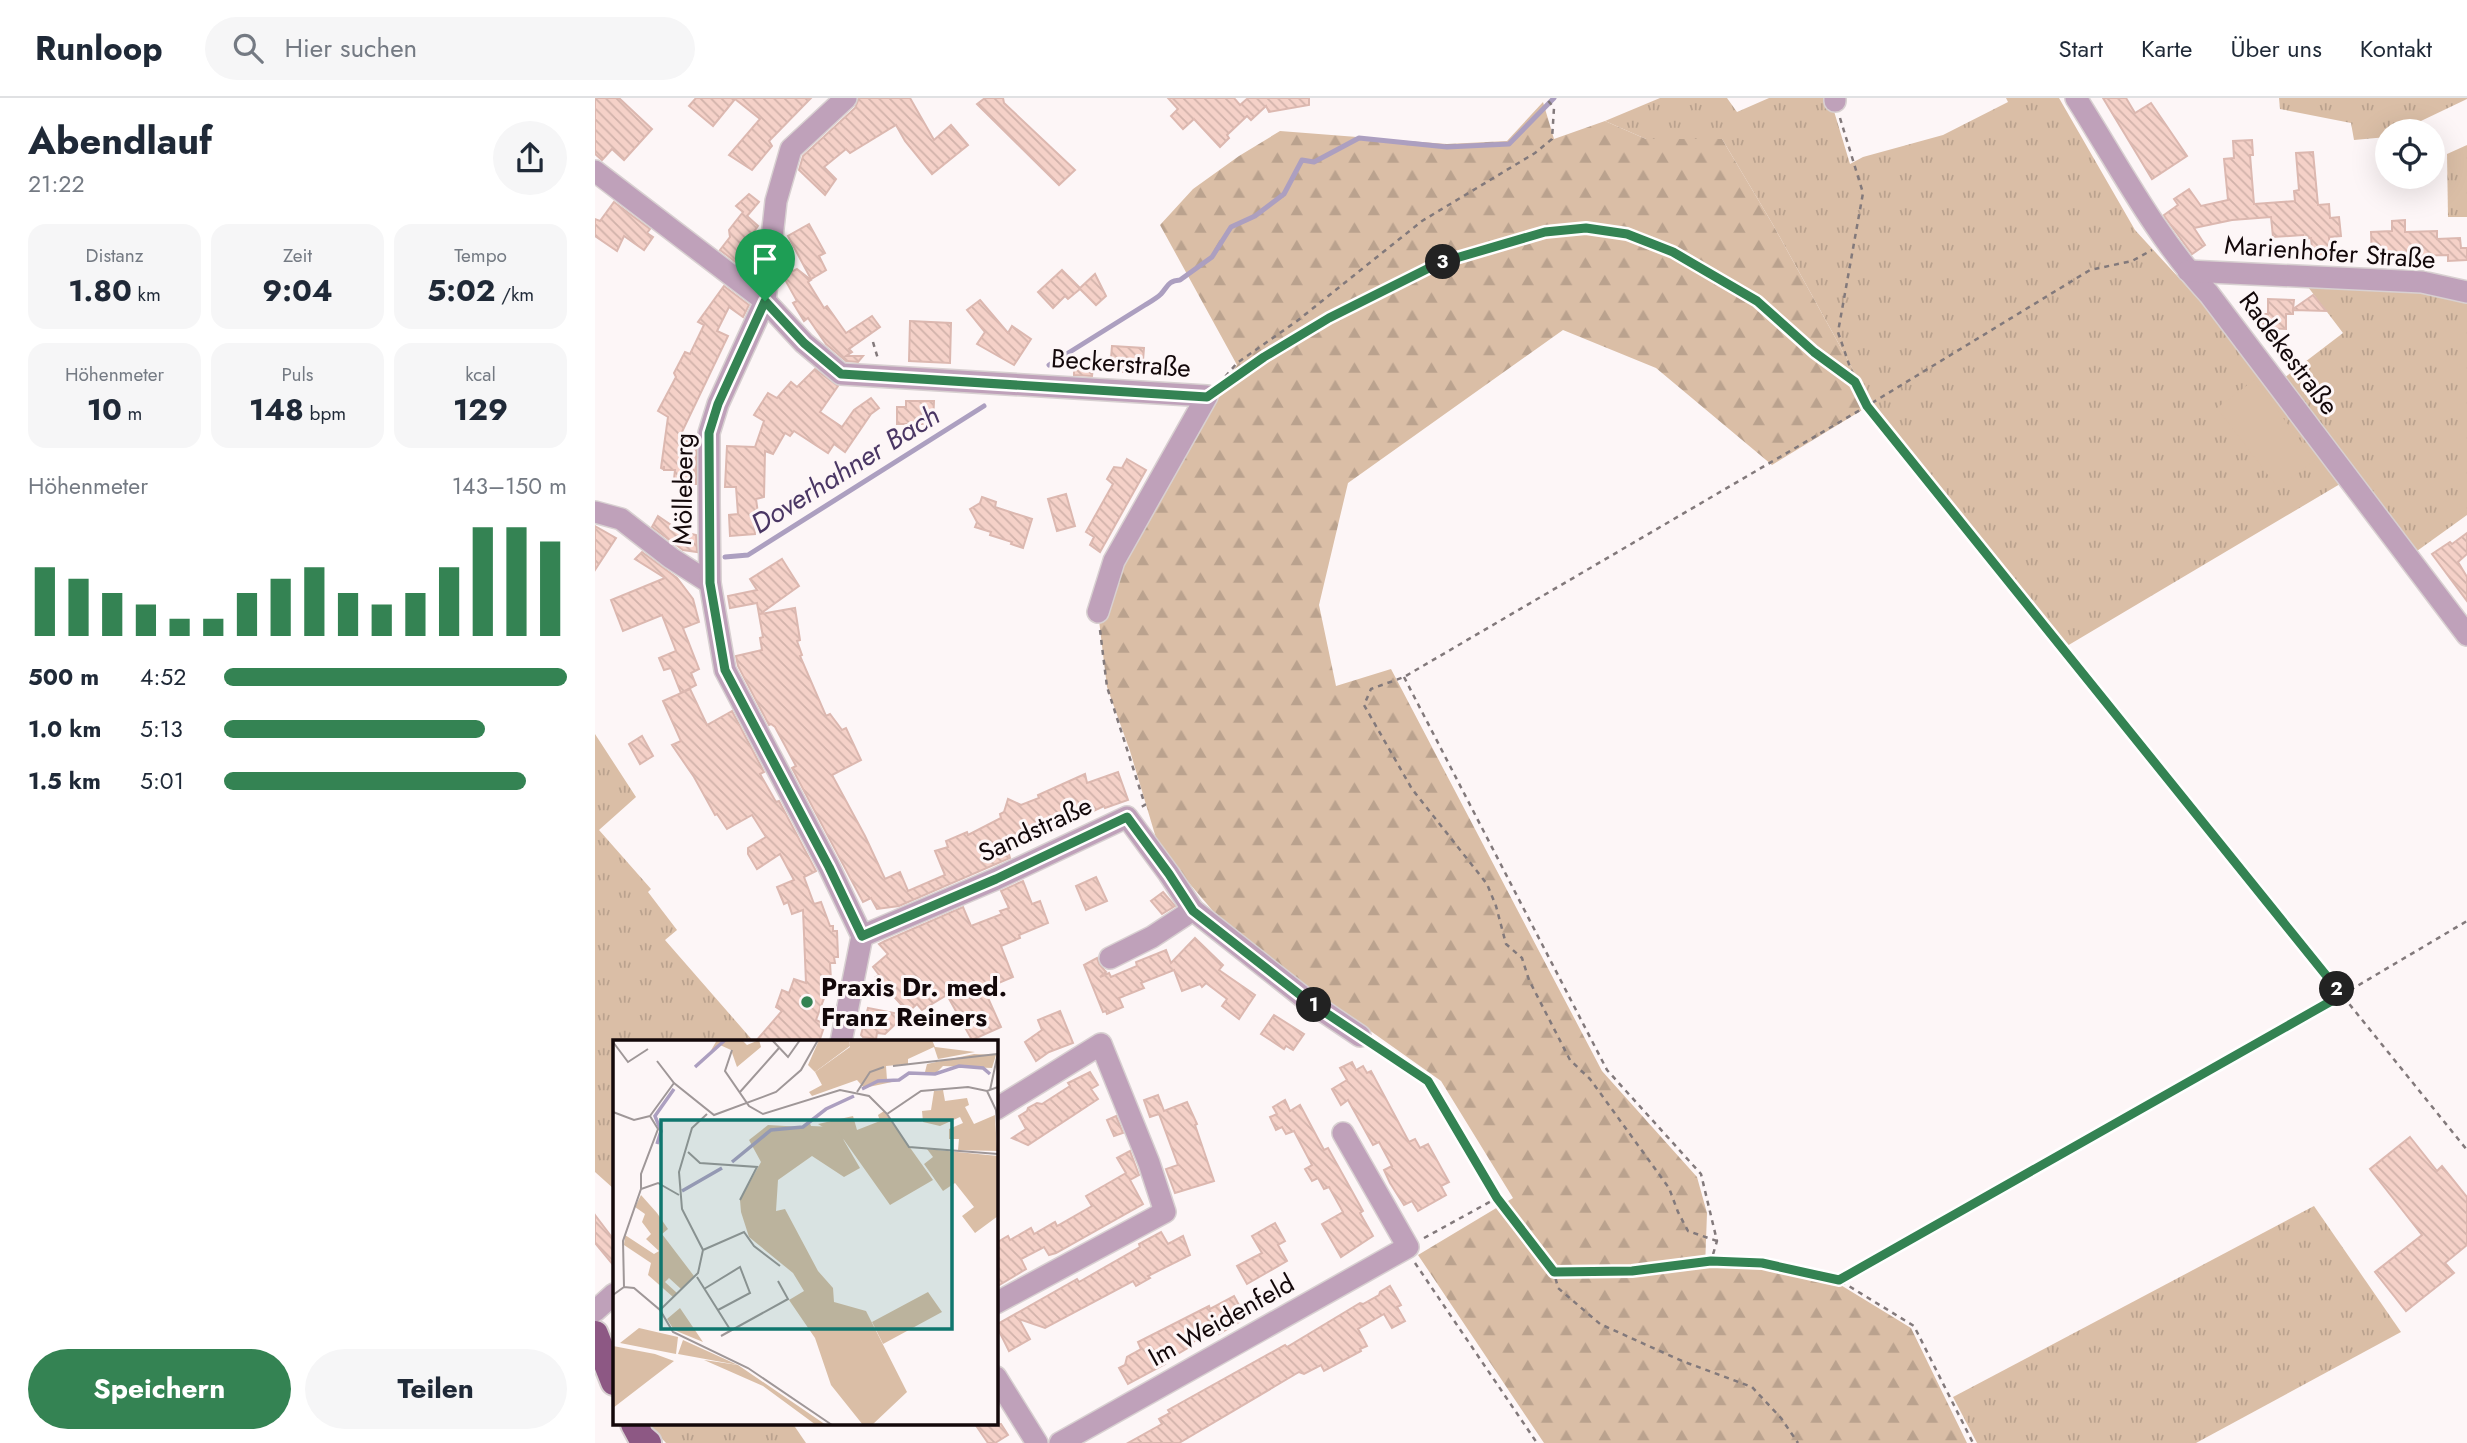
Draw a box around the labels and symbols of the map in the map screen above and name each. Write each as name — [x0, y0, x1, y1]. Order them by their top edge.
street label: Marienhofer Straße — [2223, 226, 2437, 278]
pin — [735, 229, 795, 301]
pin: 3 — [1425, 244, 1461, 280]
street label: Radekestraße — [2230, 283, 2348, 423]
street label: Beckerstraße — [1050, 339, 1192, 387]
water label: Doverhahner Bach — [743, 395, 948, 544]
street label: Mölleberg — [663, 433, 703, 545]
street label: Sandstraße — [972, 786, 1098, 872]
place label: Praxis Dr. med. Franz Reiners — [821, 968, 1007, 1036]
pin: 2 — [2319, 972, 2355, 1006]
pin: 1 — [1297, 988, 1331, 1023]
marker: Praxis Dr. med. Franz Reiners — [799, 994, 815, 1010]
inset map — [613, 1040, 997, 1426]
street label: Im Weidenfeld — [1141, 1264, 1301, 1376]

